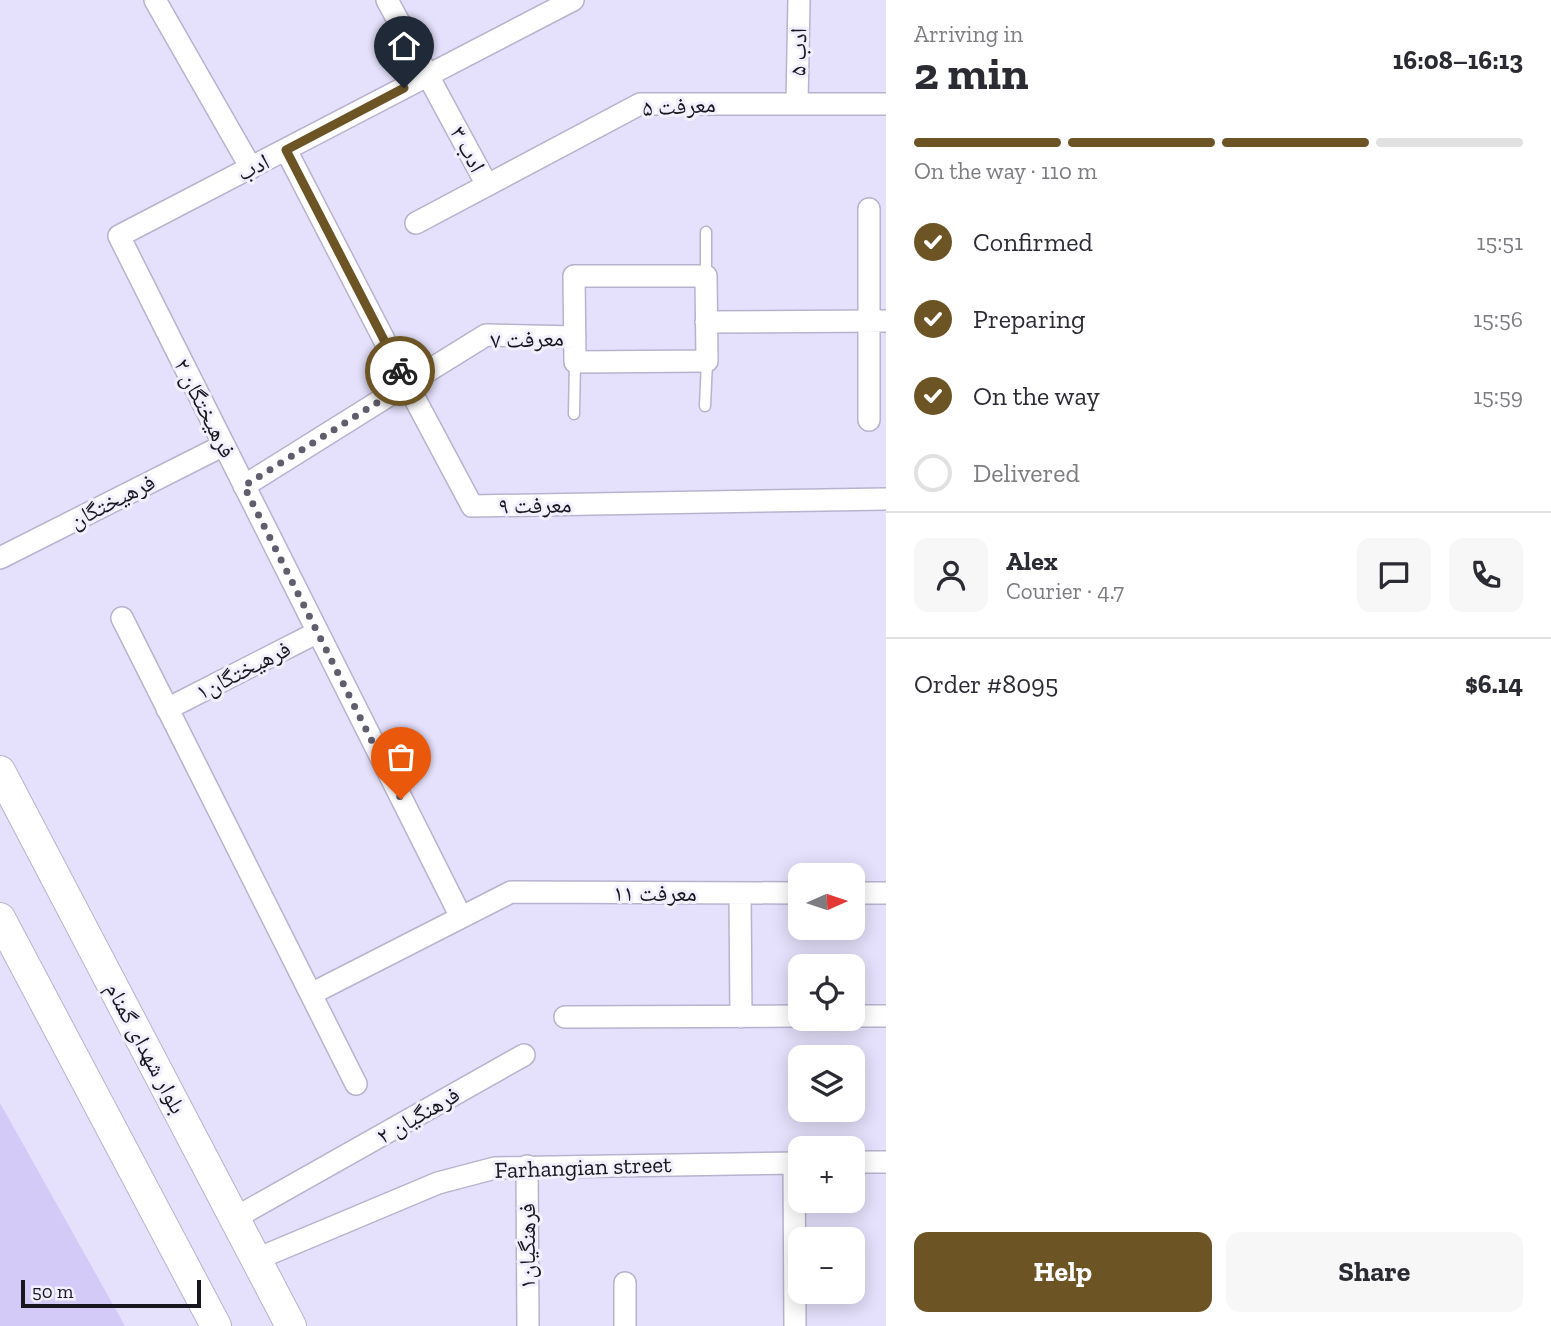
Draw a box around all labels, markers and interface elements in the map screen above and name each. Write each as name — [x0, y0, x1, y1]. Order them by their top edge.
pin — [374, 16, 434, 88]
text: Arriving in — [914, 20, 1023, 48]
icon: home — [385, 27, 423, 65]
street label: ادب ۵ — [784, 28, 812, 76]
text: 16:08–16:13 — [1393, 44, 1523, 76]
text: 2 min — [914, 46, 1029, 101]
street label: معرفت ۵ — [642, 90, 716, 122]
street label: ادب ۳ — [444, 121, 492, 177]
street label: ادب — [232, 147, 274, 187]
text: On the way · 110 m — [914, 157, 1097, 185]
icon: check — [914, 223, 952, 261]
text: Confirmed — [973, 226, 1093, 258]
text: 15:51 — [1477, 228, 1523, 256]
icon: check — [914, 300, 952, 338]
text: Preparing — [973, 303, 1085, 335]
text: 15:56 — [1473, 305, 1523, 333]
street label: معرفت ۷ — [490, 324, 564, 354]
courier — [365, 336, 435, 406]
icon: bike — [381, 352, 419, 390]
street label: فرهیختگان ۲ — [168, 354, 242, 462]
icon: check — [914, 377, 952, 415]
text: On the way — [973, 380, 1100, 412]
text: 15:59 — [1473, 382, 1523, 410]
text: Delivered — [973, 457, 1080, 489]
street label: فرهیختگان — [64, 468, 160, 534]
street label: معرفت ۹ — [498, 490, 572, 520]
button: person — [914, 538, 988, 612]
button: chat — [1357, 538, 1431, 612]
button: phone — [1449, 538, 1523, 612]
text: Alex — [1006, 545, 1058, 577]
text: Courier · 4.7 — [1006, 577, 1124, 605]
street label: فرهیختگان۱ — [191, 634, 295, 706]
text: Order #8095 — [914, 668, 1058, 700]
text: $6.14 — [1465, 668, 1523, 700]
pin — [371, 727, 431, 799]
icon: bag — [382, 738, 420, 776]
north arrow — [788, 863, 864, 940]
map controls — [788, 863, 865, 1304]
street label: معرفت ۱۱ — [613, 879, 697, 907]
button: locate — [788, 954, 865, 1031]
street label: بلوار شهدای گمنام — [98, 977, 192, 1119]
button: layers — [788, 1045, 865, 1122]
street label: فرهنگیان ۲ — [372, 1080, 464, 1150]
button: + — [788, 1136, 865, 1213]
street label: Farhangian street — [494, 1150, 673, 1184]
street label: فرهنگیان۱ — [513, 1203, 541, 1289]
button: − — [788, 1227, 865, 1304]
button: Help — [914, 1232, 1212, 1312]
button: Share — [1226, 1232, 1523, 1312]
scale bar — [21, 1277, 201, 1309]
text: 50 m — [32, 1280, 73, 1303]

